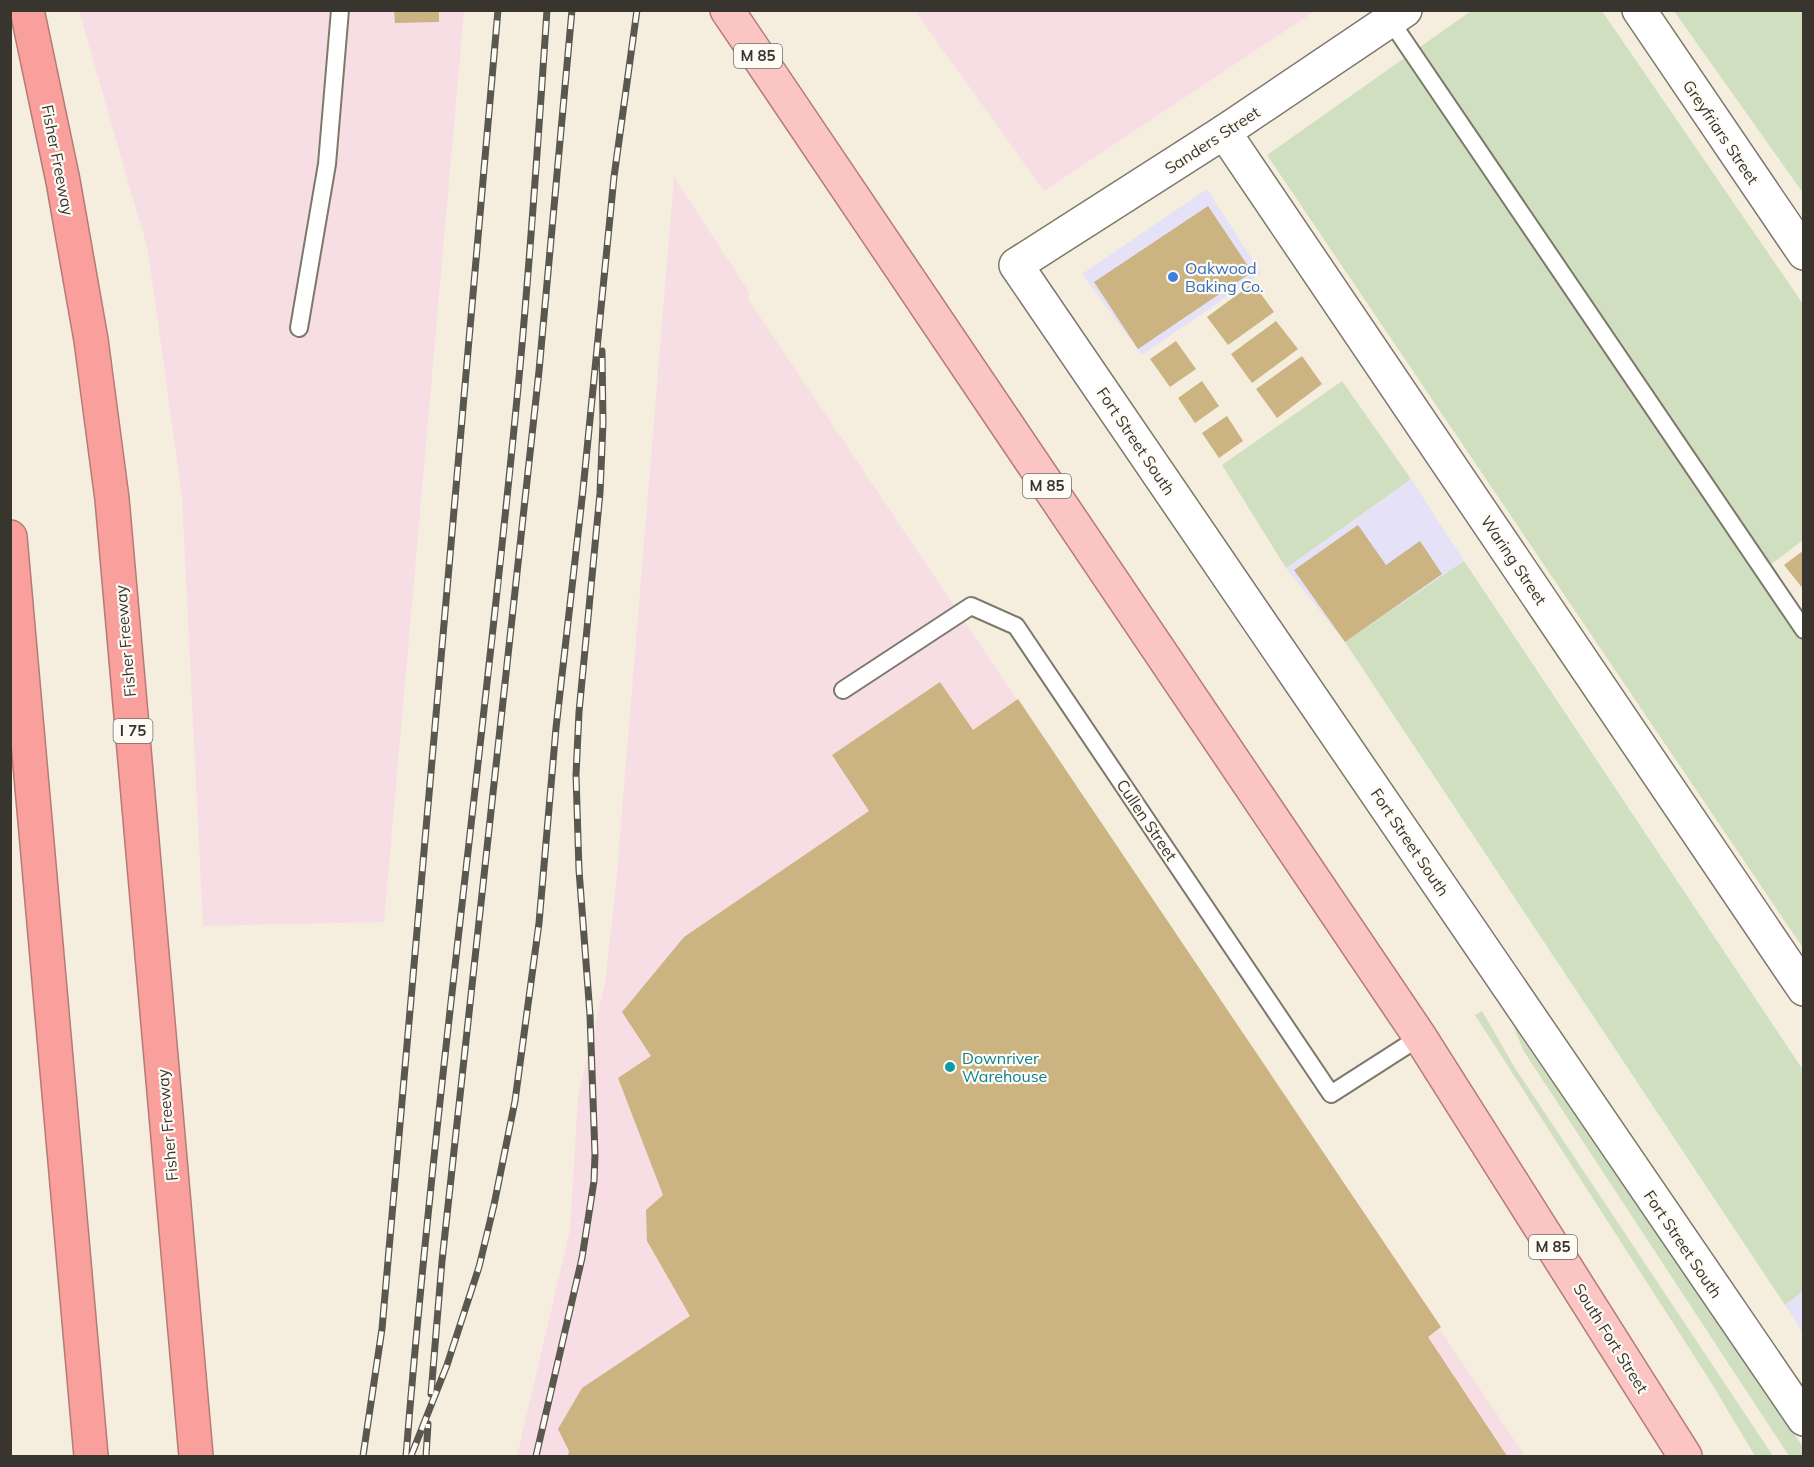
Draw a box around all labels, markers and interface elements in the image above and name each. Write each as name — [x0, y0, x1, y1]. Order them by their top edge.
road number: M 85 — [734, 44, 782, 68]
street label: Greyfriars Street — [1679, 76, 1763, 188]
street label: Sanders Street — [1161, 102, 1264, 178]
street label: Fisher Freeway — [37, 103, 79, 218]
place label: Oakwood Baking Co. — [1185, 258, 1264, 296]
marker: Oakwood Baking Co. — [1166, 270, 1180, 284]
street label: Fort Street South — [1093, 383, 1179, 499]
road number: M 85 — [1023, 474, 1071, 498]
street label: Waring Street — [1477, 511, 1551, 609]
street label: Fisher Freeway — [110, 584, 140, 698]
road number: I 75 — [114, 719, 152, 743]
street label: Cullen Street — [1112, 775, 1182, 865]
street label: Fort Street South — [1367, 784, 1453, 900]
place label: Downriver Warehouse — [962, 1048, 1047, 1086]
marker: Downriver Warehouse — [943, 1060, 957, 1074]
street label: Fisher Freeway — [152, 1068, 182, 1182]
street label: Fort Street South — [1640, 1186, 1726, 1302]
road number: M 85 — [1529, 1235, 1577, 1259]
street label: South Fort Street — [1569, 1279, 1653, 1397]

